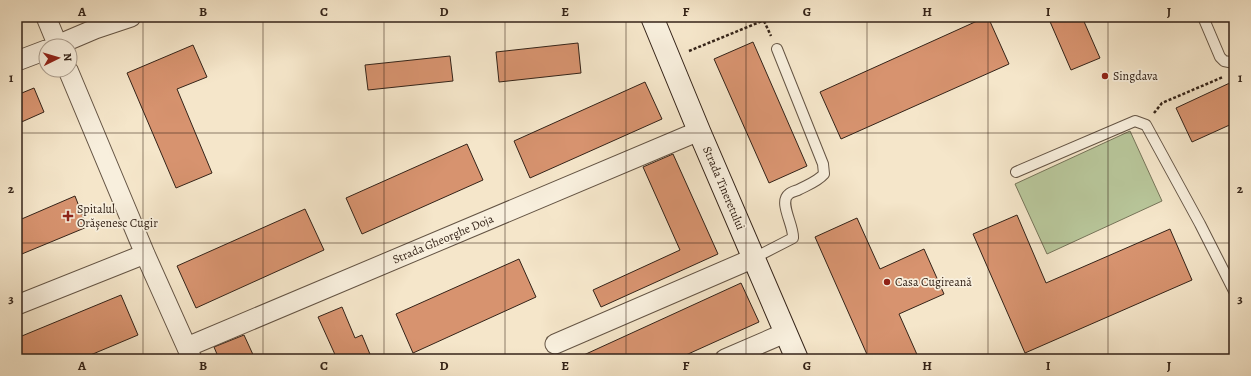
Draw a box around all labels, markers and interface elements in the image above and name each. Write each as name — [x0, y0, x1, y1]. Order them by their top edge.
text: A — [77, 3, 87, 20]
text: B — [199, 3, 207, 20]
text: C — [320, 3, 328, 20]
text: D — [439, 3, 449, 20]
text: E — [561, 3, 569, 20]
text: F — [683, 3, 690, 20]
text: G — [803, 3, 811, 20]
text: H — [922, 3, 932, 20]
text: I — [1046, 3, 1051, 20]
text: J — [1167, 3, 1171, 20]
north arrow — [38, 38, 78, 78]
text: N — [60, 53, 75, 62]
place label: Singdava — [1113, 68, 1158, 84]
text: 1 — [9, 69, 14, 86]
text: 1 — [1238, 69, 1243, 86]
marker: Singdava — [1100, 71, 1110, 81]
street label: Strada Tineretului — [699, 144, 749, 232]
text: 2 — [8, 180, 15, 197]
text: 2 — [1237, 180, 1244, 197]
place label: Spitalul Orășenesc Cugir — [77, 201, 158, 231]
marker: Spitalul Orășenesc Cugir — [62, 210, 74, 222]
street label: Strada Gheorghe Doja — [390, 210, 496, 268]
place label: Casa Cugireană — [895, 274, 972, 290]
marker: Casa Cugireană — [882, 277, 892, 287]
text: 3 — [8, 290, 14, 307]
text: 3 — [1237, 290, 1243, 307]
text: A — [77, 357, 87, 374]
text: B — [199, 357, 207, 374]
text: C — [320, 357, 328, 374]
text: D — [439, 357, 449, 374]
text: E — [561, 357, 569, 374]
text: F — [683, 357, 690, 374]
text: G — [803, 357, 811, 374]
text: H — [922, 357, 932, 374]
text: I — [1046, 357, 1051, 374]
text: J — [1167, 357, 1171, 374]

